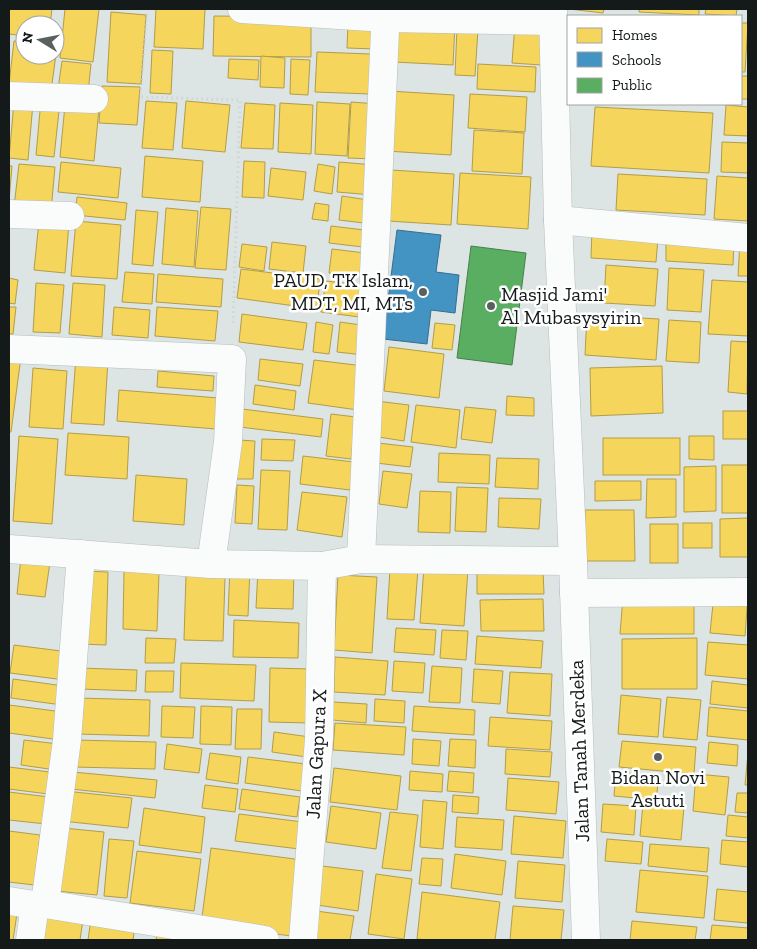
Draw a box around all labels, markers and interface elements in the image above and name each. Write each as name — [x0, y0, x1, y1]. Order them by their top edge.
north arrow — [15, 15, 65, 65]
legend — [567, 15, 742, 105]
text: Homes — [612, 26, 657, 44]
text: N — [18, 31, 37, 45]
text: Schools — [612, 51, 661, 69]
text: Public — [612, 76, 652, 94]
place label: PAUD, TK Islam, MDT, MI, MTs — [274, 268, 413, 315]
place label: Masjid Jami' Al Mubasysyirin — [501, 282, 642, 329]
marker: PAUD, TK Islam, MDT, MI, MTs — [417, 286, 429, 298]
marker: Masjid Jami' Al Mubasysyirin — [485, 300, 497, 312]
street label: Jalan Tanah Merdeka — [564, 659, 594, 843]
street label: Jalan Gapura X — [301, 688, 331, 819]
marker: Bidan Novi Astuti — [652, 751, 664, 763]
place label: Bidan Novi Astuti — [611, 765, 706, 812]

